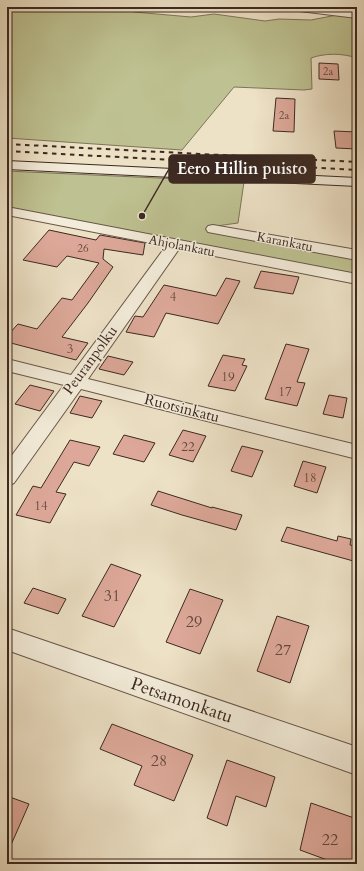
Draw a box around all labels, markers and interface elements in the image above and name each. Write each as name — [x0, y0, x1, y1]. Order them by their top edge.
house number: 2a — [323, 64, 333, 79]
house number: 2a — [279, 108, 289, 123]
callout: Eero Hillin puisto — [169, 155, 315, 183]
text: Eero Hillin puisto — [177, 158, 307, 180]
street label: Karankatu — [255, 228, 314, 256]
street label: Ahjolankatu — [147, 231, 217, 261]
house number: 26 — [77, 241, 89, 256]
house number: 4 — [170, 288, 177, 306]
street label: Peuranpolku — [58, 322, 122, 398]
house number: 3 — [67, 340, 73, 358]
house number: 19 — [221, 368, 235, 386]
house number: 17 — [278, 383, 292, 401]
street label: Ruotsinkatu — [142, 389, 222, 427]
house number: 22 — [181, 438, 195, 456]
house number: 18 — [303, 469, 317, 487]
house number: 14 — [34, 497, 48, 515]
house number: 31 — [104, 585, 120, 607]
house number: 29 — [186, 611, 202, 633]
house number: 27 — [275, 639, 291, 661]
street label: Petsamonkatu — [127, 671, 236, 730]
house number: 28 — [151, 750, 167, 772]
house number: 22 — [322, 829, 338, 851]

